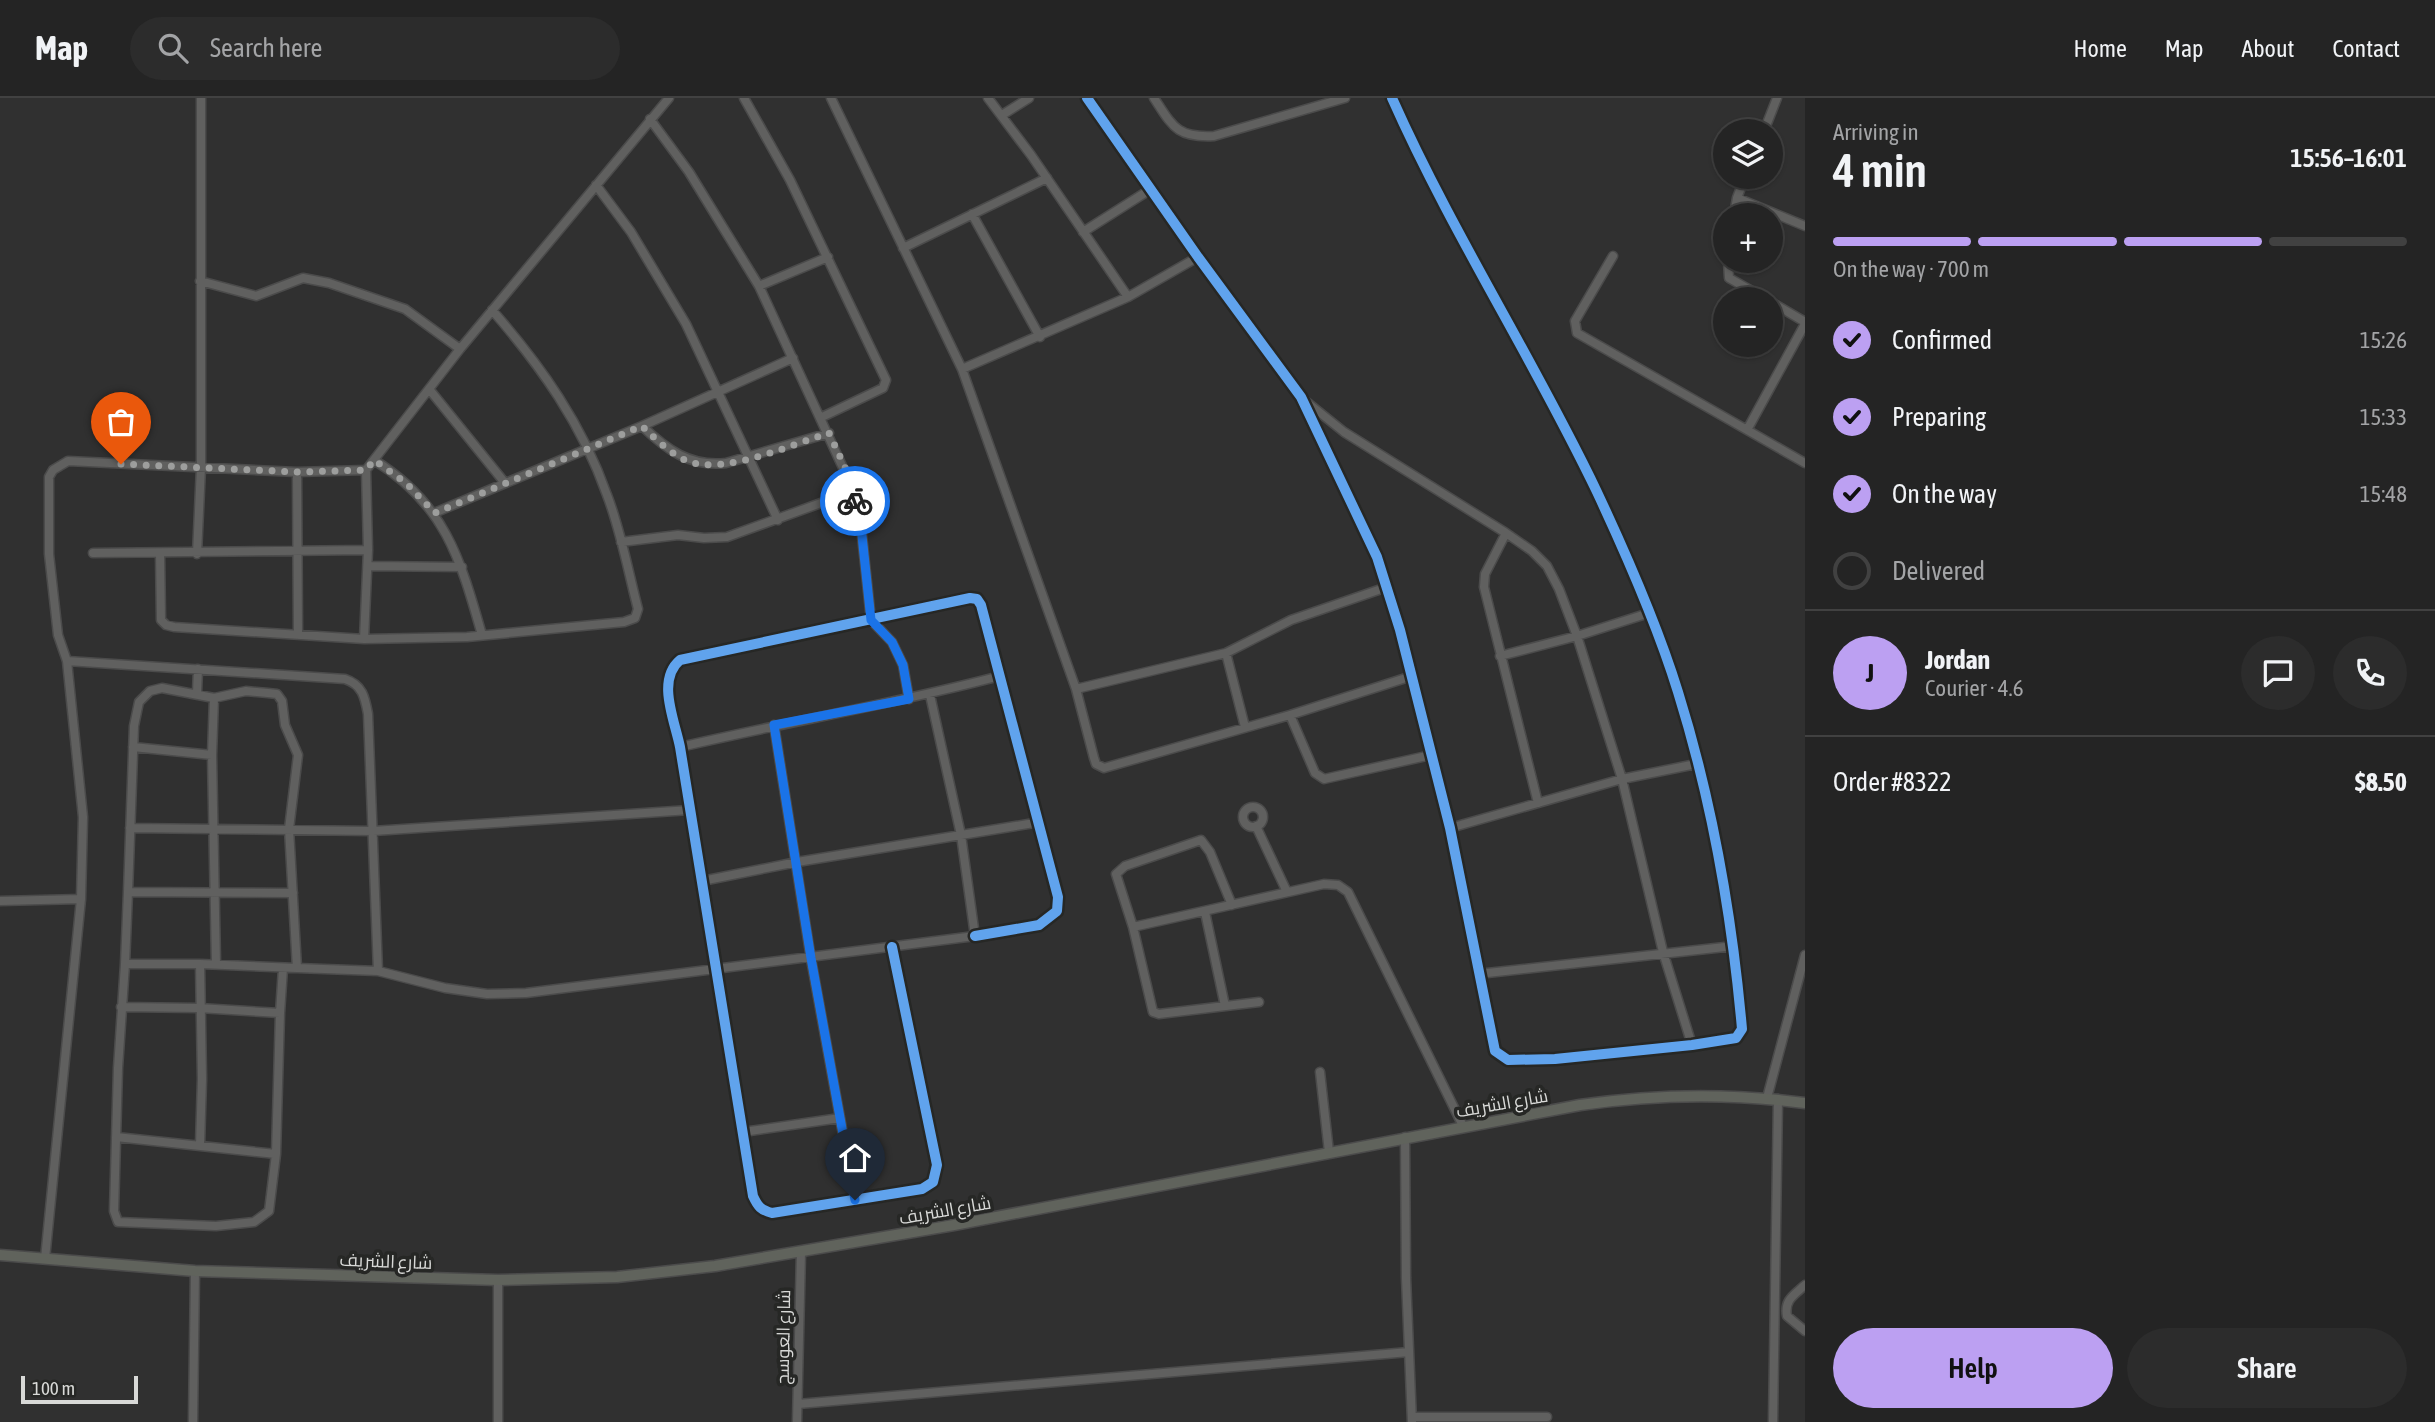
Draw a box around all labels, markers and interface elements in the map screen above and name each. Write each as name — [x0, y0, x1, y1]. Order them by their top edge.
search box — [130, 17, 620, 80]
text: Map — [35, 29, 88, 67]
icon: search — [154, 29, 192, 67]
text: Search here — [210, 33, 322, 63]
text: Home — [2073, 35, 2127, 62]
text: Map — [2165, 35, 2203, 62]
text: About — [2241, 35, 2294, 62]
text: Contact — [2332, 35, 2400, 62]
map controls — [1713, 119, 1783, 357]
button: layers — [1713, 119, 1783, 189]
text: Arriving in — [1833, 119, 1919, 145]
text: 15:56–16:01 — [2290, 143, 2407, 173]
text: 4 min — [1833, 144, 1927, 197]
button: + — [1713, 203, 1783, 273]
text: On the way · 700 m — [1833, 256, 1989, 282]
button: − — [1713, 287, 1783, 357]
icon: check — [1833, 321, 1871, 359]
text: Confirmed — [1892, 325, 1992, 355]
text: 15:26 — [2360, 327, 2407, 353]
pin — [91, 392, 151, 464]
icon: check — [1833, 398, 1871, 436]
text: Preparing — [1892, 402, 1986, 432]
icon: bag — [102, 403, 140, 441]
text: 15:33 — [2360, 404, 2407, 430]
courier — [820, 466, 890, 536]
icon: check — [1833, 475, 1871, 513]
text: On the way — [1892, 479, 1997, 509]
text: 15:48 — [2360, 481, 2407, 507]
icon: bike — [836, 482, 874, 520]
text: Delivered — [1892, 556, 1985, 586]
button: chat — [2241, 636, 2315, 710]
button: phone — [2333, 636, 2407, 710]
text: Jordan — [1925, 645, 1990, 675]
text: J — [1866, 658, 1874, 688]
text: Courier · 4.6 — [1925, 675, 2024, 701]
text: Order #8322 — [1833, 767, 1952, 797]
text: $8.50 — [2355, 767, 2407, 797]
street label: شارع الشريف — [1454, 1085, 1550, 1123]
pin — [825, 1128, 885, 1200]
icon: home — [836, 1139, 874, 1177]
street label: شارع الشريف — [897, 1192, 993, 1230]
street label: شارع الشريف — [339, 1249, 433, 1275]
street label: شارع العوسج — [772, 1289, 796, 1385]
button: Help — [1833, 1328, 2113, 1408]
button: Share — [2127, 1328, 2407, 1408]
scale bar — [21, 1373, 138, 1405]
text: 100 m — [32, 1377, 75, 1399]

